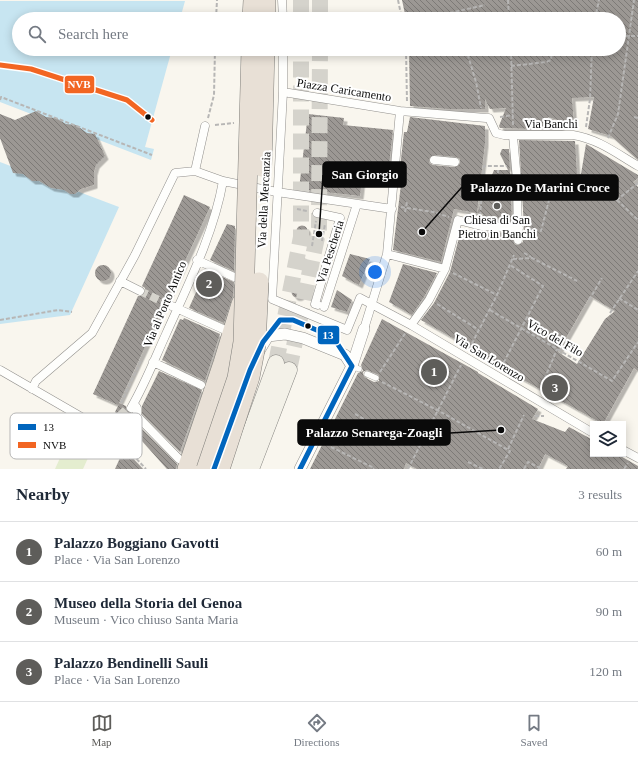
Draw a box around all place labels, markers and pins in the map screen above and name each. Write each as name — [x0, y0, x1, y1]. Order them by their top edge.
unlabelled marker — [143, 112, 153, 122]
callout: San Giorgio — [323, 162, 406, 187]
callout: Palazzo De Marini Croce — [462, 175, 618, 200]
marker: Chiesa di San Pietro in Banchi — [492, 201, 502, 211]
place label: Chiesa di San Pietro in Banchi — [458, 213, 537, 241]
pin: 2 — [196, 269, 222, 299]
unlabelled marker — [303, 321, 313, 331]
pin: 1 — [421, 357, 447, 387]
pin: 3 — [542, 373, 568, 403]
callout: Palazzo Senarega-Zoagli — [298, 420, 450, 445]

